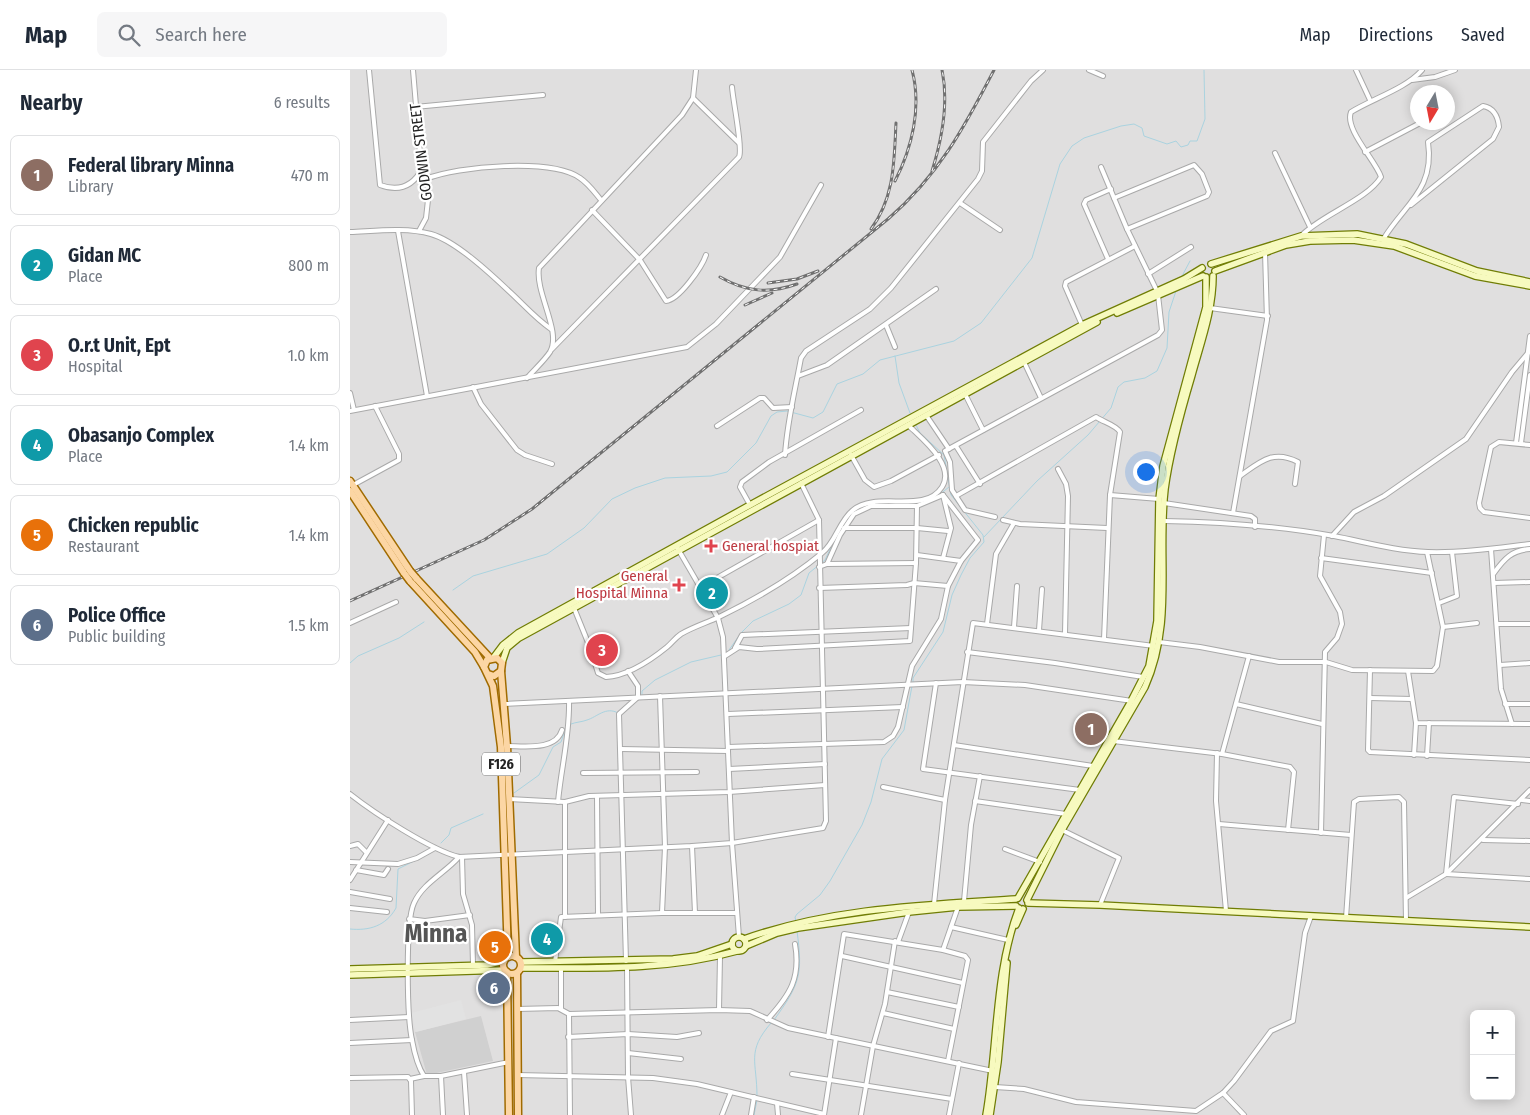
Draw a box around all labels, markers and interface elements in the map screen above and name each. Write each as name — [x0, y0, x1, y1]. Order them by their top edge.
search box — [97, 12, 447, 57]
text: Map — [25, 21, 67, 49]
icon: search — [115, 21, 143, 49]
text: Search here — [155, 23, 247, 46]
text: Map — [1299, 24, 1331, 46]
text: Directions — [1359, 24, 1433, 46]
text: Saved — [1461, 24, 1505, 46]
north arrow — [1410, 85, 1455, 130]
text: Nearby — [20, 90, 82, 116]
text: 6 results — [274, 93, 330, 112]
street label: GODWIN STREET — [406, 102, 436, 202]
text: Federal library Minna — [68, 154, 234, 177]
text: 1 — [34, 166, 40, 185]
text: 470 m — [291, 166, 329, 185]
text: Library — [68, 177, 113, 196]
text: Gidan MC — [68, 244, 141, 267]
text: 2 — [33, 256, 41, 275]
text: 800 m — [288, 256, 329, 275]
text: Place — [68, 267, 103, 286]
text: O.r.t Unit, Ept — [68, 334, 171, 357]
text: 3 — [33, 346, 41, 365]
text: 1.0 km — [288, 346, 329, 365]
text: Hospital — [68, 357, 123, 376]
text: Obasanjo Complex — [68, 424, 214, 447]
text: 4 — [33, 436, 41, 455]
text: 1.4 km — [289, 436, 329, 455]
text: Place — [68, 447, 103, 466]
your location — [1133, 459, 1159, 485]
text: Chicken republic — [68, 514, 199, 537]
text: 5 — [33, 526, 41, 545]
text: 1.4 km — [289, 526, 329, 545]
text: Restaurant — [68, 537, 139, 556]
place label: General hospiat — [722, 537, 819, 555]
marker: General hospiat — [704, 539, 718, 553]
place label: General Hospital Minna — [576, 567, 668, 602]
pin: 2 — [696, 574, 728, 612]
marker: General Hospital Minna — [672, 578, 686, 592]
text: Police Office — [68, 604, 166, 627]
text: 6 — [33, 616, 41, 635]
text: 1.5 km — [288, 616, 329, 635]
text: Public building — [68, 627, 165, 646]
pin: 3 — [586, 631, 618, 669]
pin: 1 — [1075, 710, 1107, 748]
road number: F126 — [482, 752, 520, 776]
district label: Minna — [404, 919, 468, 949]
pin: 4 — [531, 920, 563, 958]
pin: 5 — [479, 928, 511, 966]
pin: 6 — [478, 969, 510, 1007]
map controls — [1470, 1010, 1515, 1100]
button: + — [1470, 1010, 1515, 1055]
button: − — [1470, 1055, 1515, 1100]

